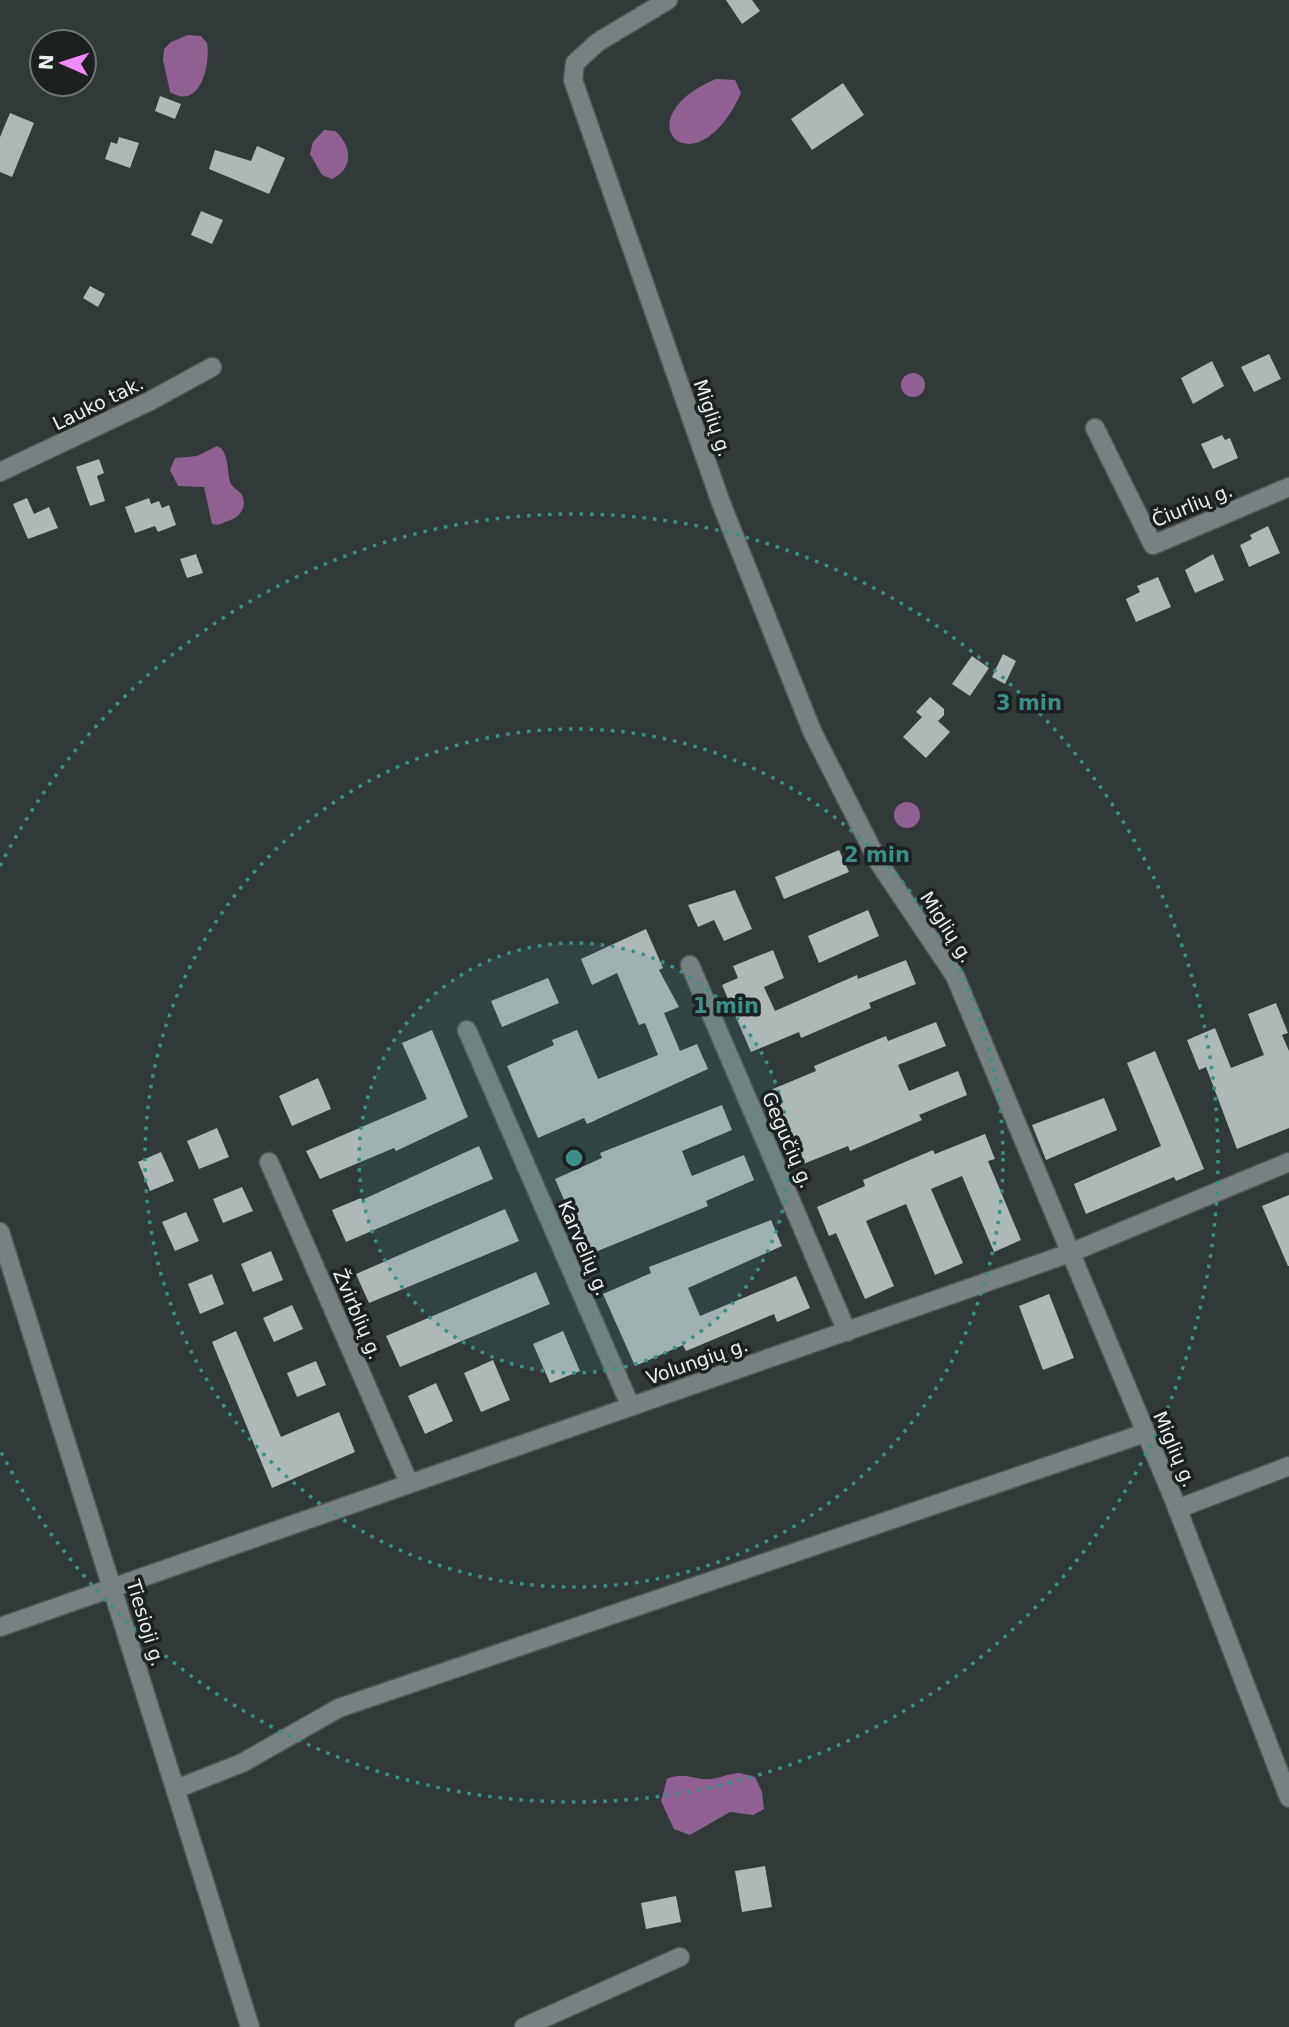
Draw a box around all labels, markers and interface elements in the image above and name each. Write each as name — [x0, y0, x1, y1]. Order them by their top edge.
north arrow — [28, 28, 98, 98]
text: N — [35, 54, 57, 71]
street label: Lauko tak. — [49, 372, 147, 434]
street label: Miglių g. — [689, 376, 737, 460]
street label: Čiurlių g. — [1148, 478, 1236, 531]
text: 3 min — [996, 691, 1062, 715]
text: 2 min — [844, 843, 910, 867]
street label: Miglių g. — [916, 887, 978, 967]
text: 1 min — [693, 994, 759, 1018]
street label: Gegučių g. — [758, 1089, 818, 1191]
centre of rings — [562, 1146, 586, 1170]
street label: Karvelių g. — [554, 1197, 614, 1299]
street label: Žvirblių g. — [329, 1265, 387, 1363]
street label: Volungių g. — [643, 1333, 751, 1389]
street label: Miglių g. — [1149, 1408, 1201, 1490]
street label: Tiesioji g. — [122, 1576, 170, 1669]

